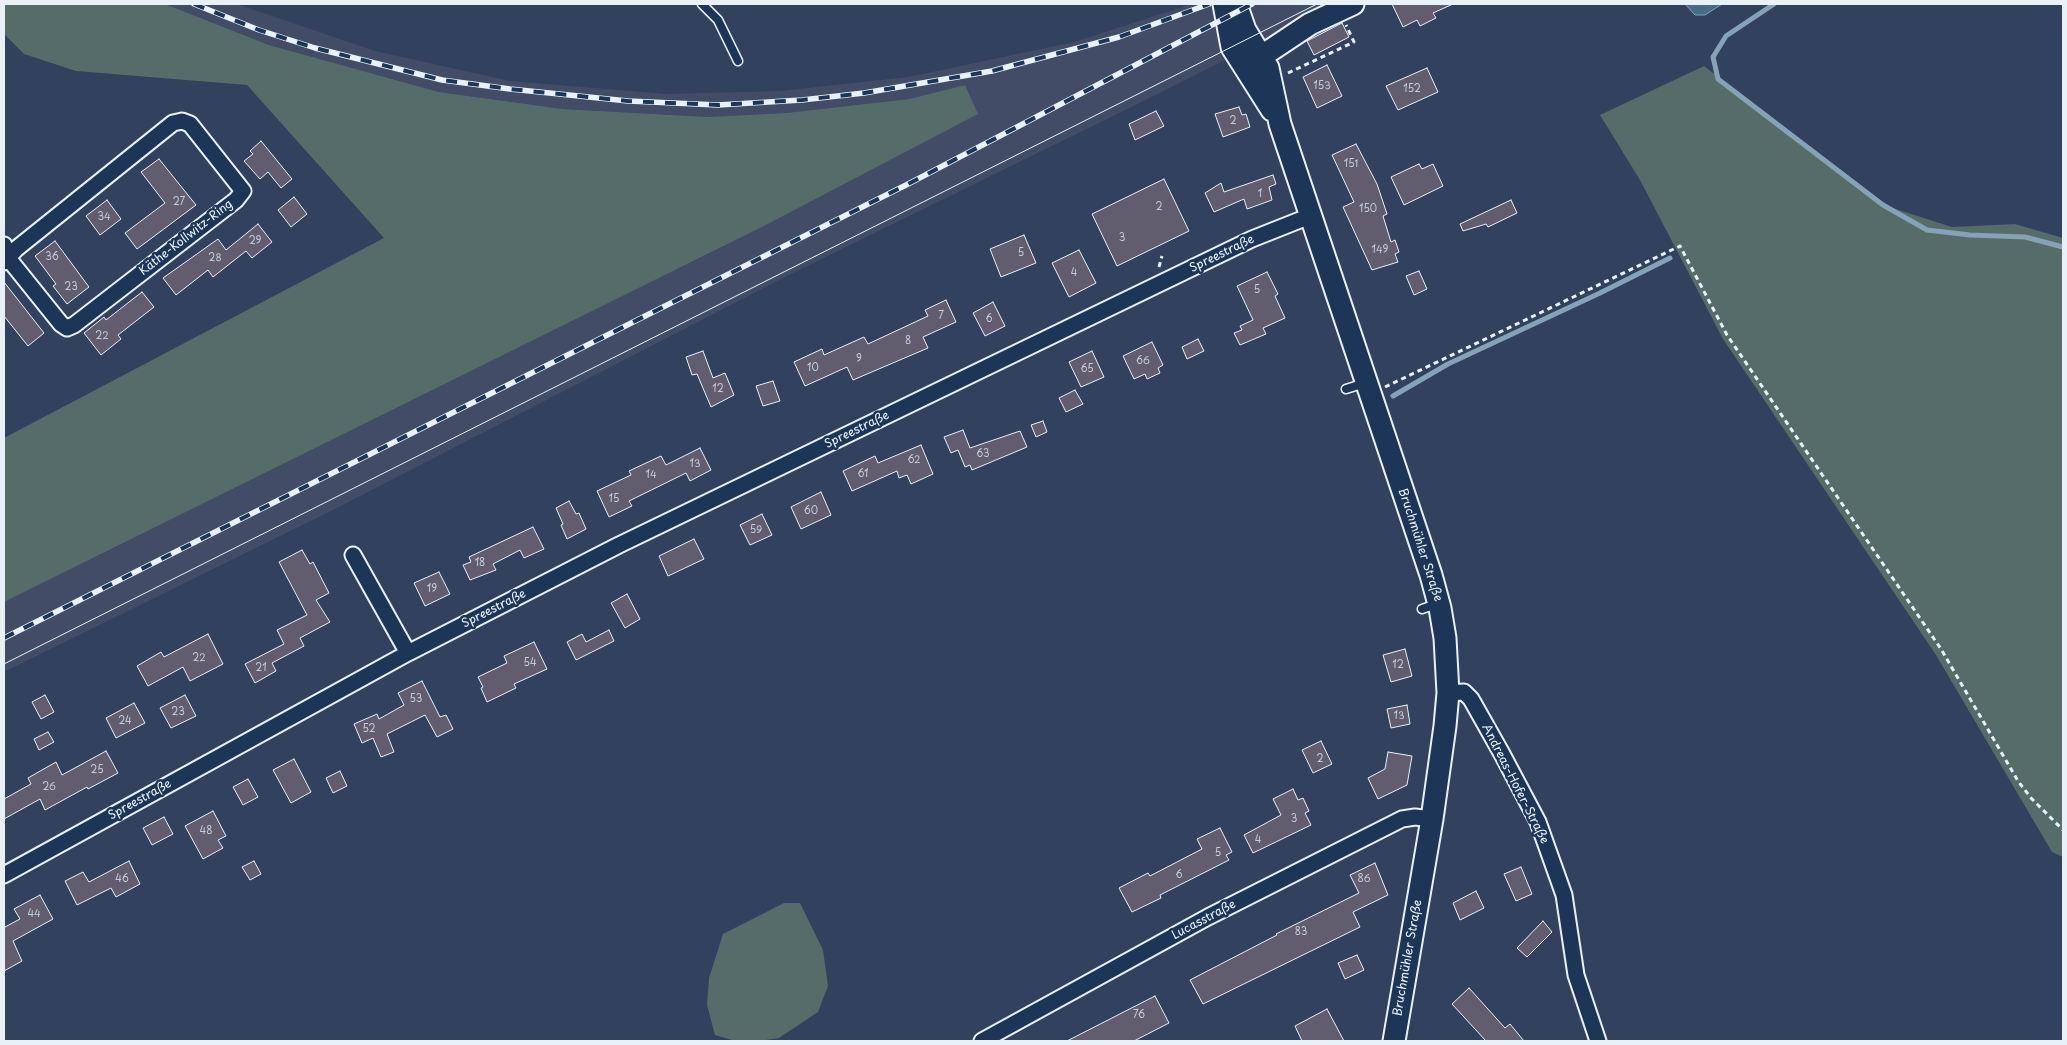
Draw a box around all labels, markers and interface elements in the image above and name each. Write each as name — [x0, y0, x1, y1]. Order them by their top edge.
house number: 153 — [1313, 80, 1331, 92]
house number: 152 — [1403, 83, 1421, 95]
house number: 2 — [1229, 115, 1237, 127]
house number: 151 — [1344, 158, 1358, 170]
house number: 1 — [1258, 188, 1262, 200]
house number: 27 — [173, 196, 185, 208]
street label: Käthe-Kollwitz-Ring — [136, 197, 236, 279]
house number: 2 — [1155, 201, 1163, 213]
house number: 150 — [1359, 203, 1377, 215]
house number: 34 — [97, 211, 111, 223]
house number: 3 — [1119, 232, 1125, 244]
street label: Spreestraße — [1187, 232, 1257, 276]
house number: 29 — [249, 235, 261, 247]
house number: 149 — [1372, 244, 1388, 256]
house number: 5 — [1018, 247, 1024, 259]
house number: 36 — [45, 251, 59, 263]
house number: 28 — [208, 252, 222, 264]
house number: 4 — [1071, 267, 1077, 279]
house number: 23 — [64, 281, 78, 293]
house number: 5 — [1254, 284, 1260, 296]
house number: 7 — [938, 310, 944, 322]
house number: 6 — [985, 313, 993, 325]
house number: 22 — [95, 330, 109, 342]
house number: 8 — [905, 335, 911, 347]
house number: 9 — [856, 353, 862, 365]
house number: 66 — [1136, 355, 1150, 367]
house number: 10 — [807, 362, 819, 374]
house number: 65 — [1080, 363, 1094, 375]
house number: 12 — [712, 383, 724, 395]
street label: Spreestraße — [822, 408, 892, 452]
house number: 63 — [976, 448, 990, 460]
house number: 62 — [907, 454, 921, 466]
house number: 13 — [689, 458, 701, 470]
house number: 61 — [857, 468, 869, 480]
house number: 14 — [645, 469, 657, 481]
street label: Bruchmühler Straße — [1395, 487, 1445, 603]
house number: 15 — [609, 493, 619, 505]
house number: 60 — [804, 505, 818, 517]
house number: 59 — [750, 524, 762, 536]
house number: 18 — [475, 557, 485, 569]
house number: 19 — [427, 583, 437, 595]
street label: Spreestraße — [460, 587, 528, 631]
house number: 22 — [192, 652, 206, 664]
house number: 54 — [523, 657, 537, 669]
house number: 12 — [1392, 659, 1404, 671]
house number: 21 — [255, 662, 267, 674]
house number: 53 — [410, 693, 422, 705]
house number: 23 — [171, 706, 185, 718]
house number: 13 — [1393, 710, 1405, 722]
house number: 24 — [118, 715, 132, 727]
street label: Andreas-Hofer-Straße — [1478, 722, 1552, 846]
house number: 52 — [362, 723, 376, 735]
house number: 2 — [1316, 753, 1324, 765]
house number: 25 — [90, 764, 104, 776]
street label: Spreestraße — [106, 777, 174, 823]
house number: 26 — [42, 781, 56, 793]
house number: 3 — [1291, 813, 1297, 825]
house number: 48 — [200, 825, 212, 837]
house number: 4 — [1255, 834, 1261, 846]
house number: 5 — [1215, 847, 1221, 859]
house number: 6 — [1175, 869, 1183, 881]
house number: 46 — [115, 873, 129, 885]
house number: 86 — [1358, 873, 1370, 885]
street label: Lucasstraße — [1170, 897, 1238, 943]
street label: Bruchmühler Straße — [1391, 899, 1425, 1017]
house number: 44 — [27, 908, 41, 920]
house number: 83 — [1295, 926, 1307, 938]
house number: 76 — [1133, 1009, 1145, 1021]

